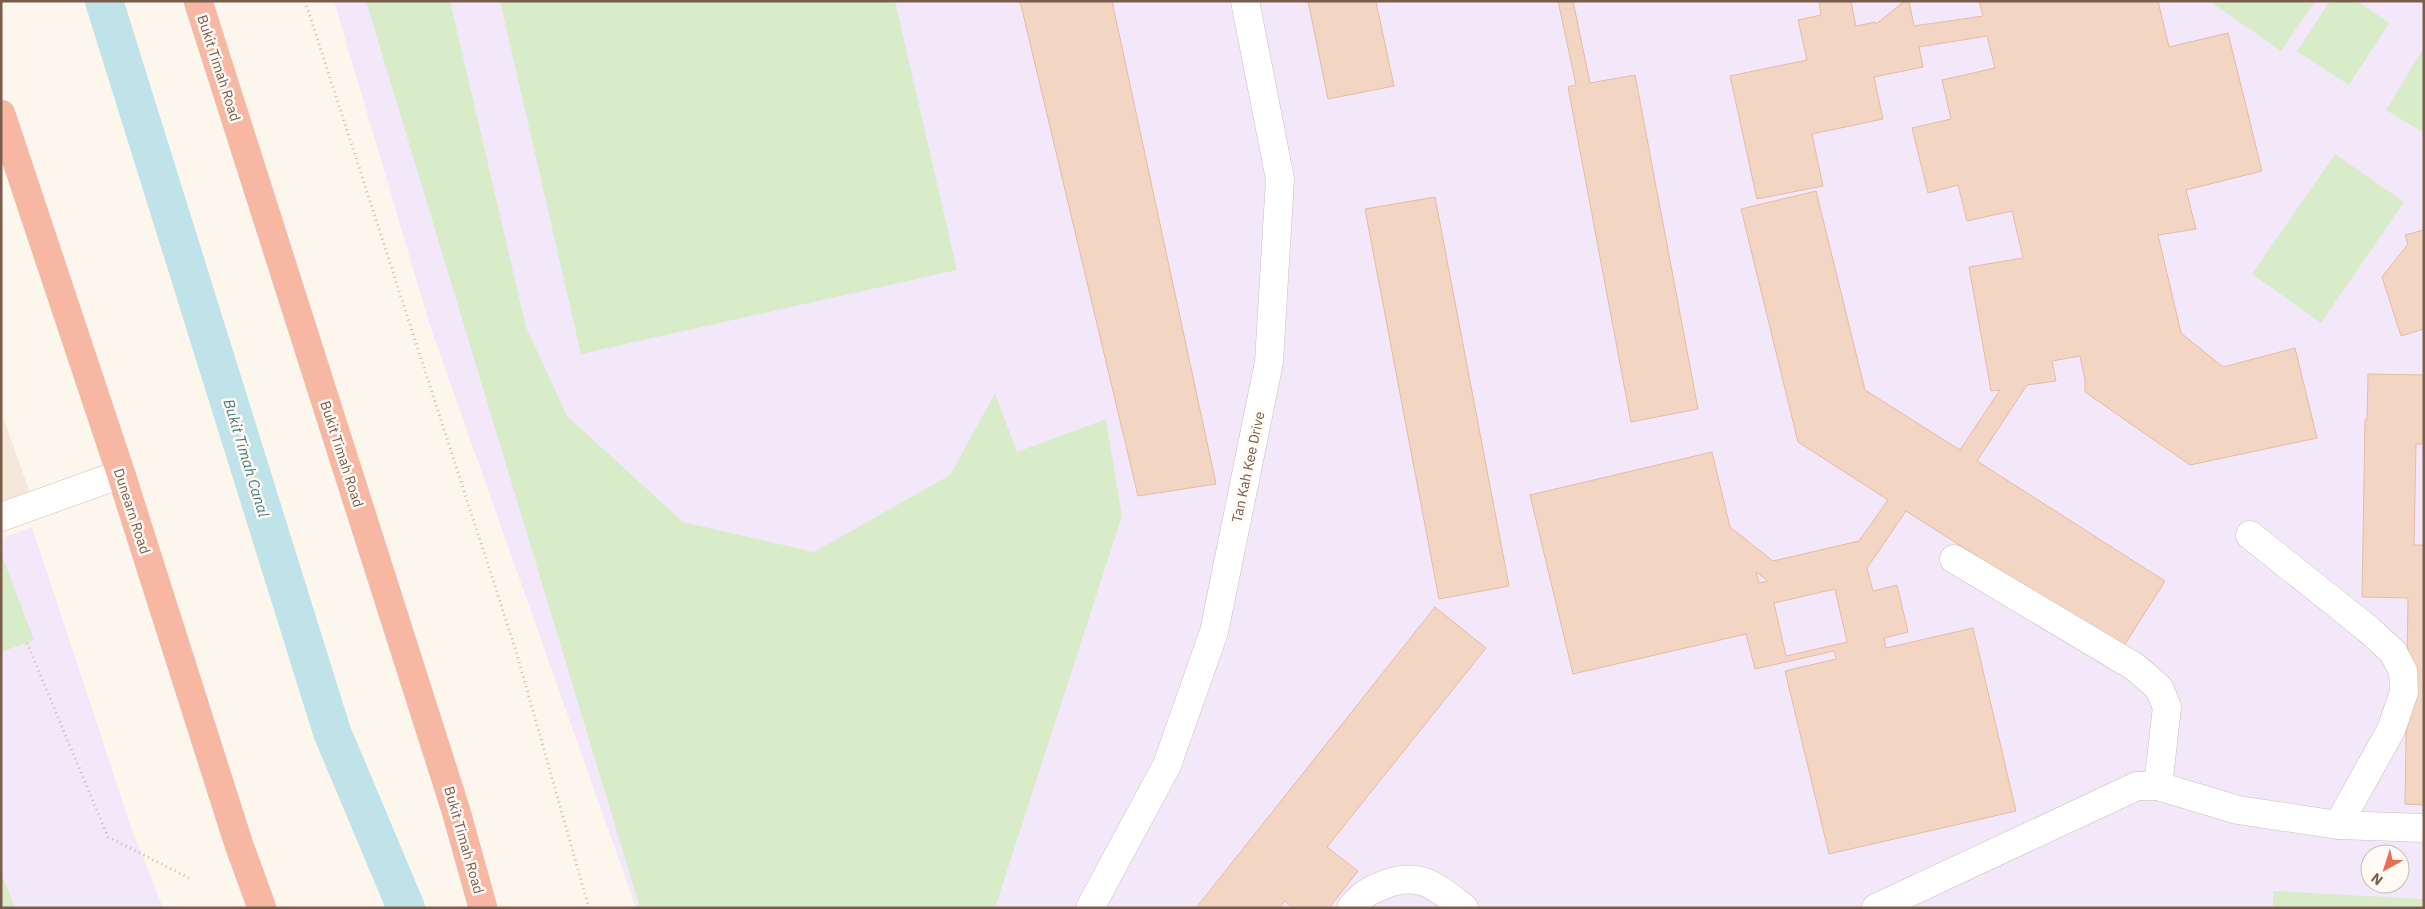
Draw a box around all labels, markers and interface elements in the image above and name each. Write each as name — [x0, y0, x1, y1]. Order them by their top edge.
street label: Bukit Timah Road — [193, 13, 245, 123]
water label: Bukit Timah Canal — [219, 397, 273, 519]
street label: Bukit Timah Road — [316, 399, 368, 509]
street label: Tan Kah Kee Drive — [1227, 410, 1269, 524]
street label: Dunearn Road — [110, 466, 154, 556]
street label: Bukit Timah Road — [440, 784, 488, 896]
north arrow — [2360, 844, 2410, 894]
text: N — [2367, 869, 2386, 889]

